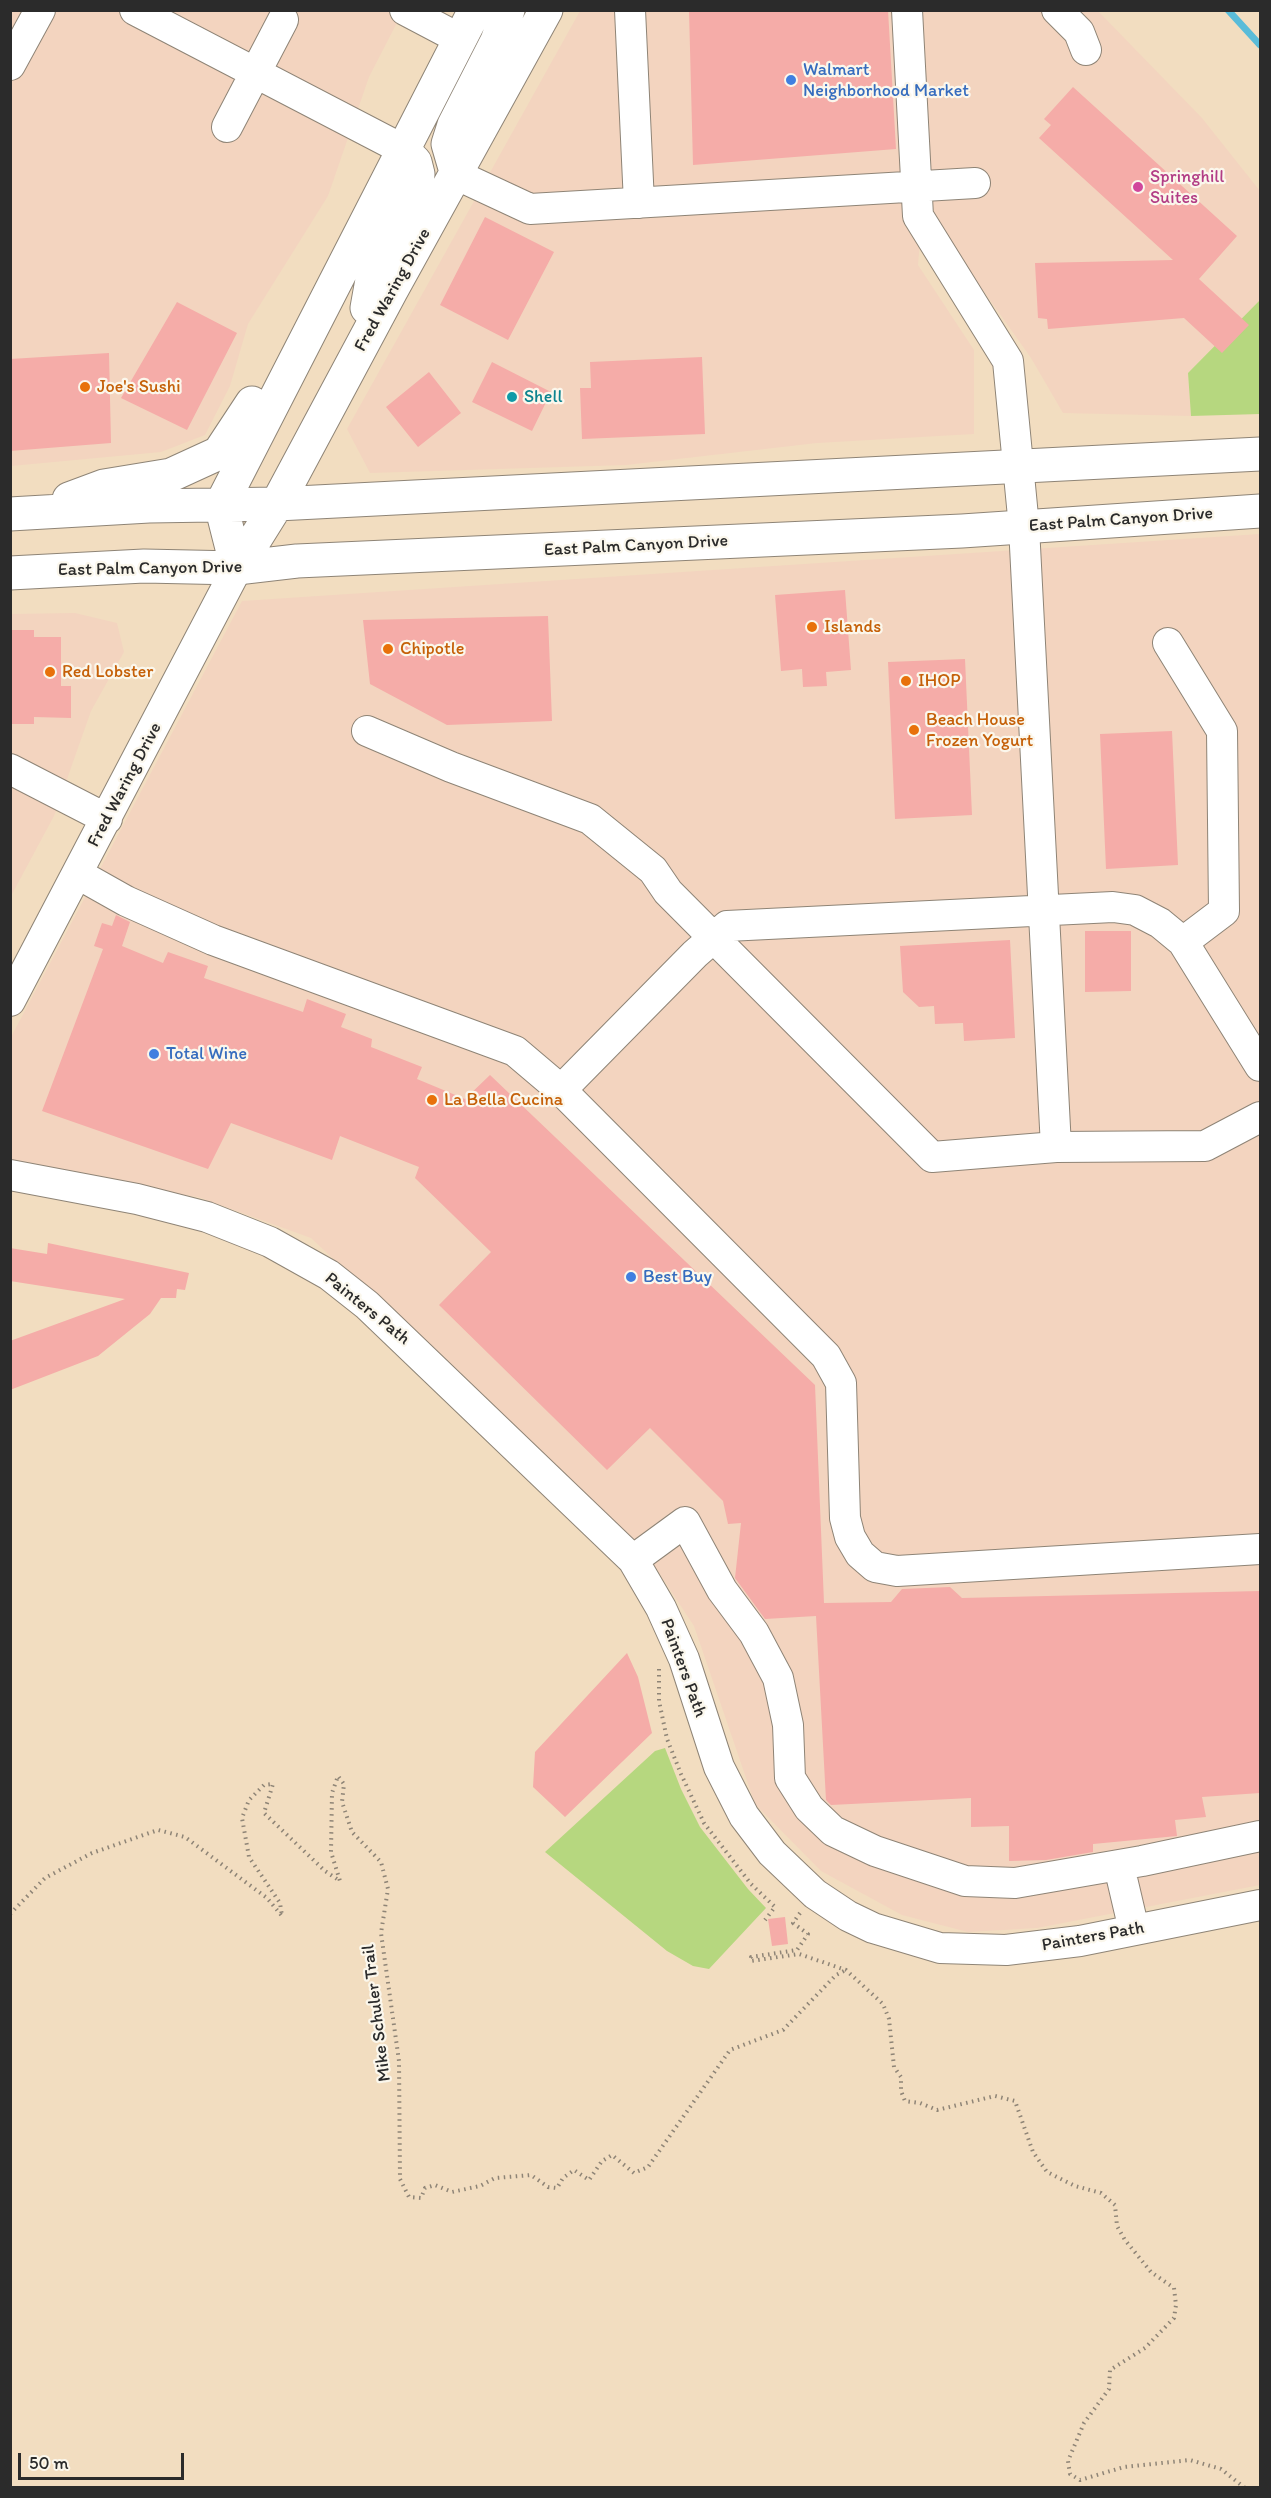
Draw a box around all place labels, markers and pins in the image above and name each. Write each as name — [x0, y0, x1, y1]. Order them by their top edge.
place label: Walmart Neighborhood Market — [803, 59, 969, 101]
marker: Walmart Neighborhood Market — [784, 73, 798, 87]
place label: Springhill Suites — [1150, 166, 1224, 208]
marker: Springhill Suites — [1131, 180, 1145, 194]
place label: Joe's Sushi — [97, 376, 181, 398]
marker: Joe's Sushi — [78, 380, 92, 394]
place label: Shell — [524, 386, 563, 408]
marker: Shell — [505, 390, 519, 404]
place label: Islands — [824, 616, 881, 638]
marker: Islands — [805, 620, 819, 634]
place label: Chipotle — [400, 638, 464, 660]
marker: Chipotle — [381, 642, 395, 656]
place label: Red Lobster — [62, 661, 153, 683]
marker: Red Lobster — [43, 665, 57, 679]
place label: IHOP — [918, 670, 960, 692]
marker: IHOP — [899, 674, 913, 688]
place label: Beach House Frozen Yogurt — [926, 709, 1033, 752]
marker: Beach House Frozen Yogurt — [907, 723, 921, 737]
place label: Total Wine — [166, 1043, 247, 1065]
marker: Total Wine — [147, 1047, 161, 1061]
place label: La Bella Cucina — [444, 1089, 563, 1111]
marker: La Bella Cucina — [425, 1093, 439, 1107]
place label: Best Buy — [643, 1266, 712, 1288]
marker: Best Buy — [624, 1270, 638, 1284]

